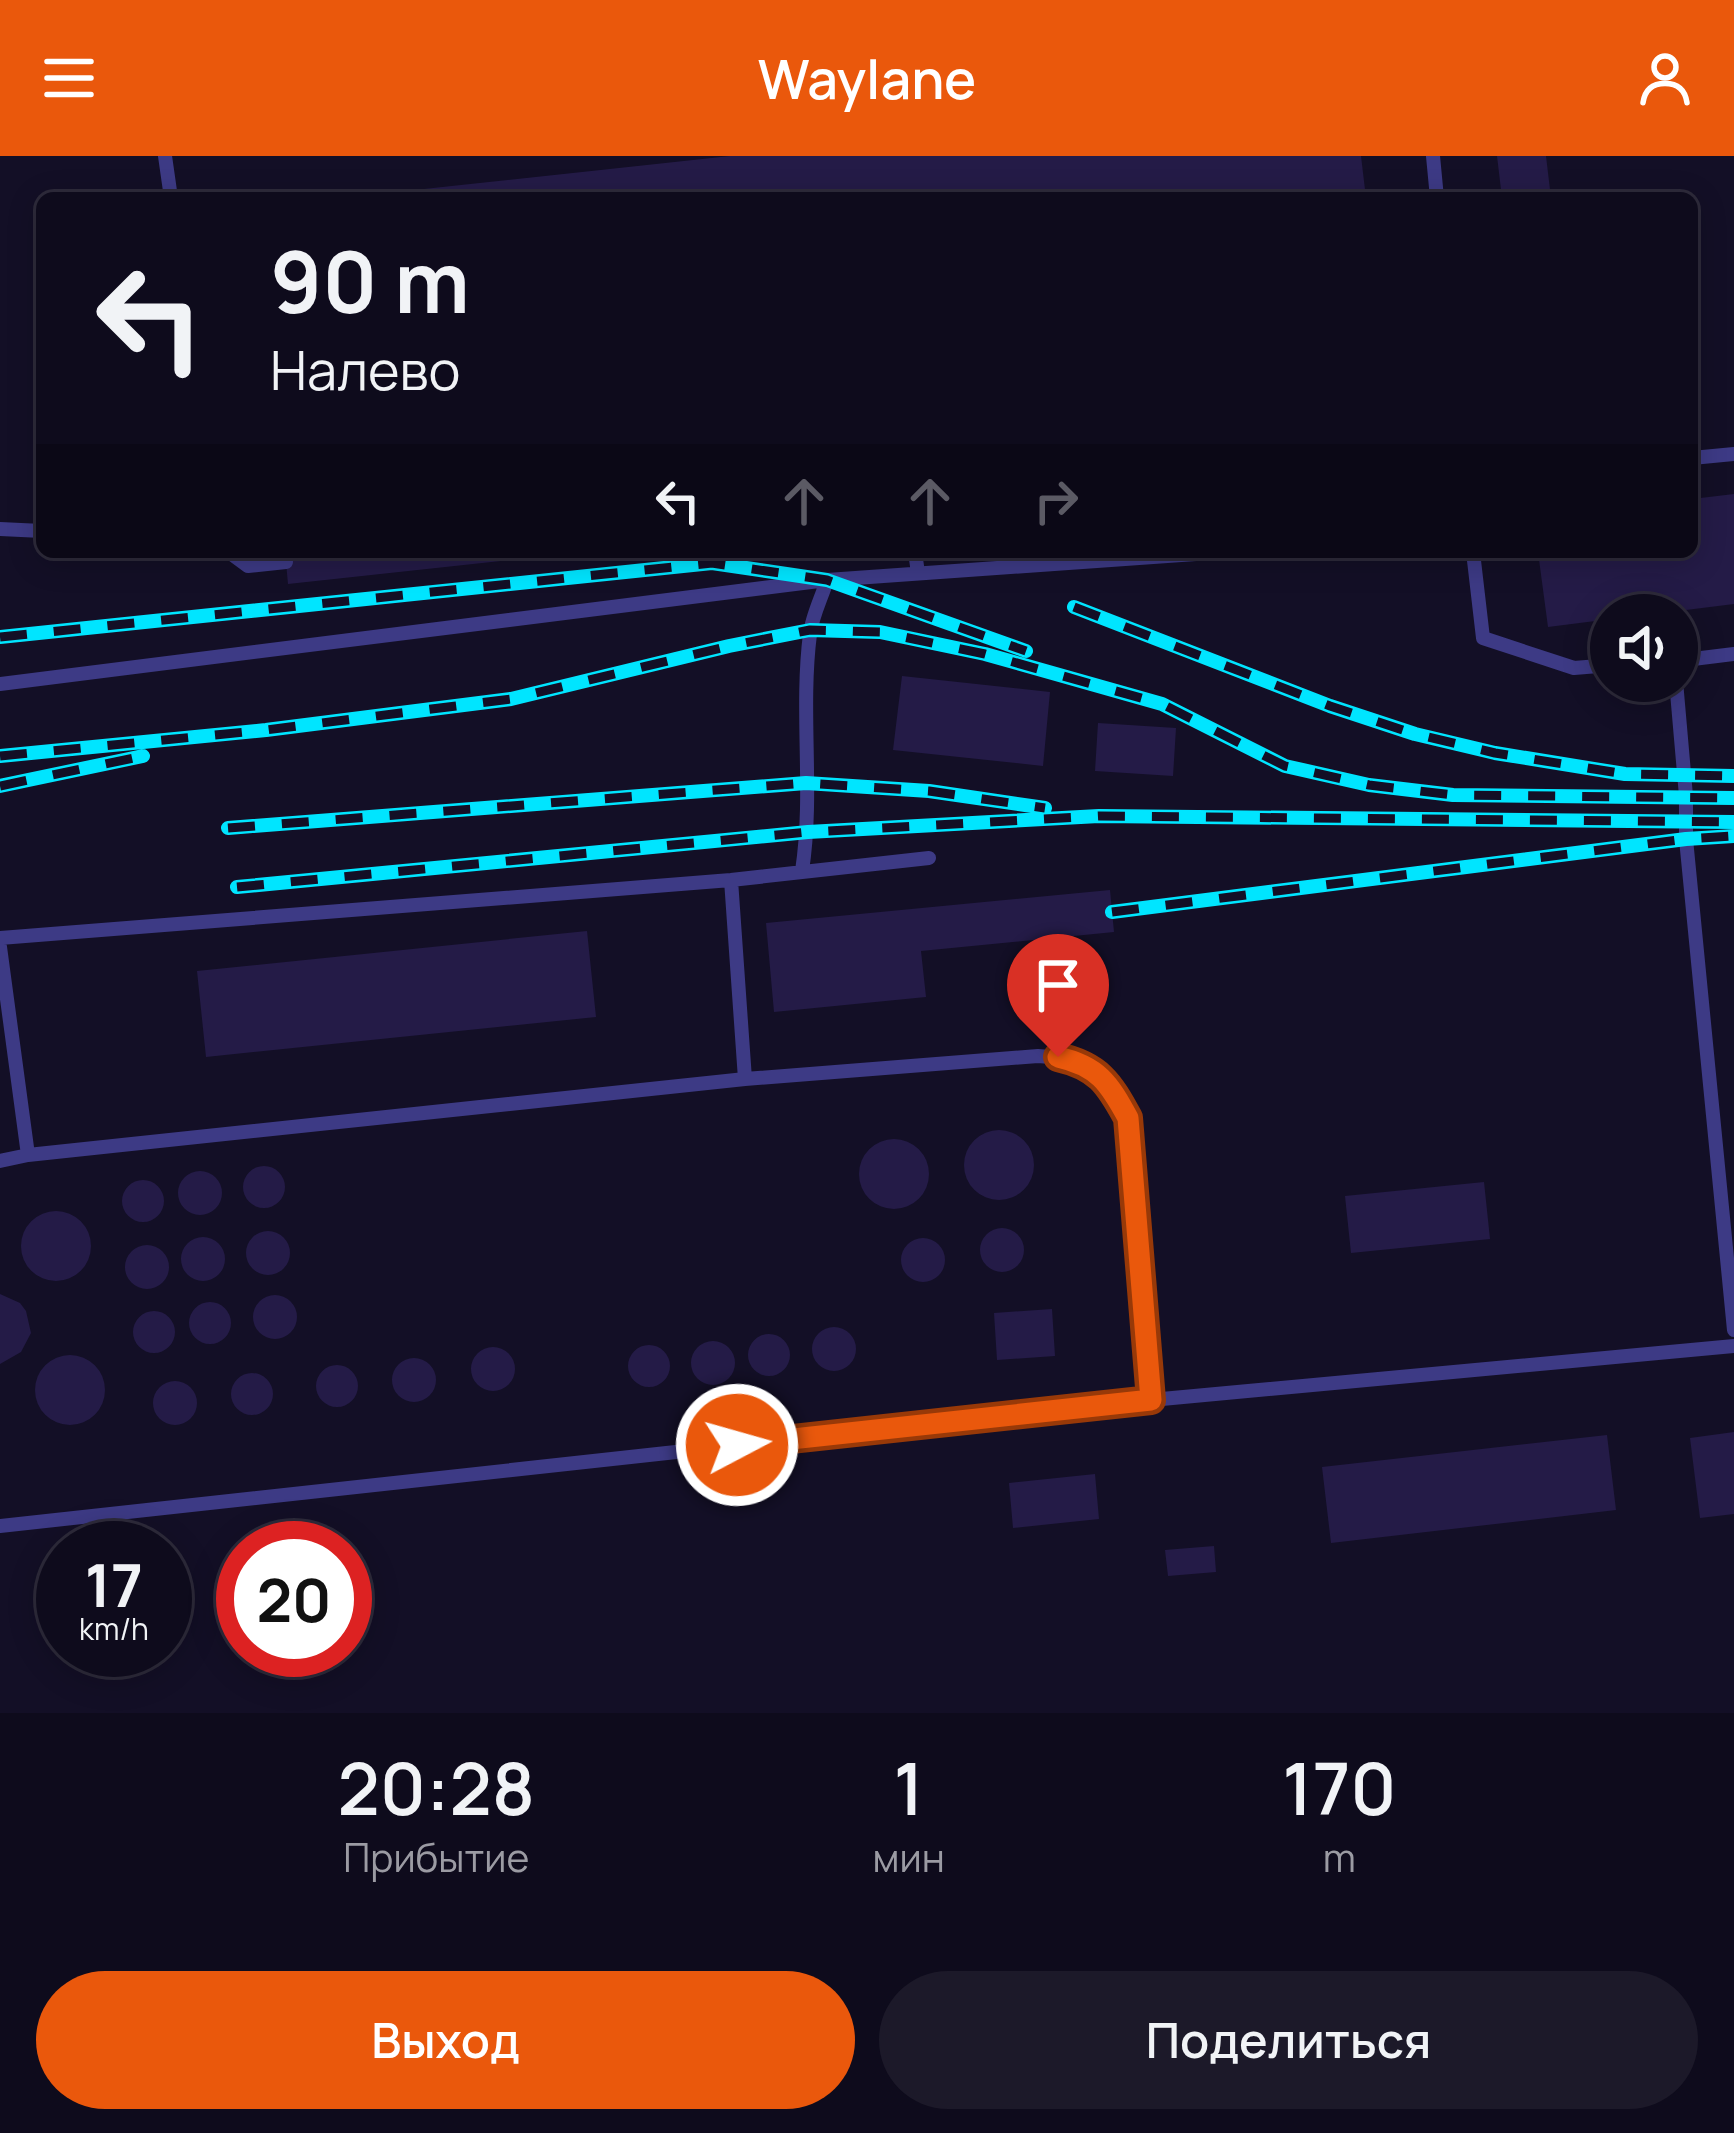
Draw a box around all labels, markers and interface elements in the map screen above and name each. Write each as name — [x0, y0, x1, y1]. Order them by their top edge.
text: Waylane — [758, 41, 976, 115]
icon: menu — [36, 45, 102, 111]
icon: person — [1632, 45, 1698, 111]
text: 90 m — [270, 223, 470, 338]
icon: left — [72, 240, 228, 396]
text: Налево — [270, 332, 460, 406]
icon: left — [645, 468, 711, 534]
icon: ahead — [771, 468, 837, 534]
icon: ahead — [897, 468, 963, 534]
icon: right — [1023, 468, 1089, 534]
map controls — [1590, 594, 1698, 702]
button: sound — [1590, 594, 1698, 702]
pin — [1007, 934, 1109, 1057]
icon: arrive — [1025, 952, 1091, 1018]
position arrow — [674, 1382, 800, 1508]
speed limit sign: 20 — [216, 1521, 372, 1677]
text: 17 — [85, 1543, 143, 1625]
text: km/h — [79, 1608, 149, 1649]
text: 20:28 — [337, 1738, 535, 1837]
text: 1 — [894, 1738, 924, 1837]
text: 170 — [1282, 1738, 1397, 1837]
text: Прибытие — [343, 1830, 529, 1884]
text: мин — [873, 1830, 945, 1884]
text: m — [1323, 1830, 1356, 1884]
button: Выход — [36, 1971, 855, 2109]
button: Поделиться — [879, 1971, 1698, 2109]

